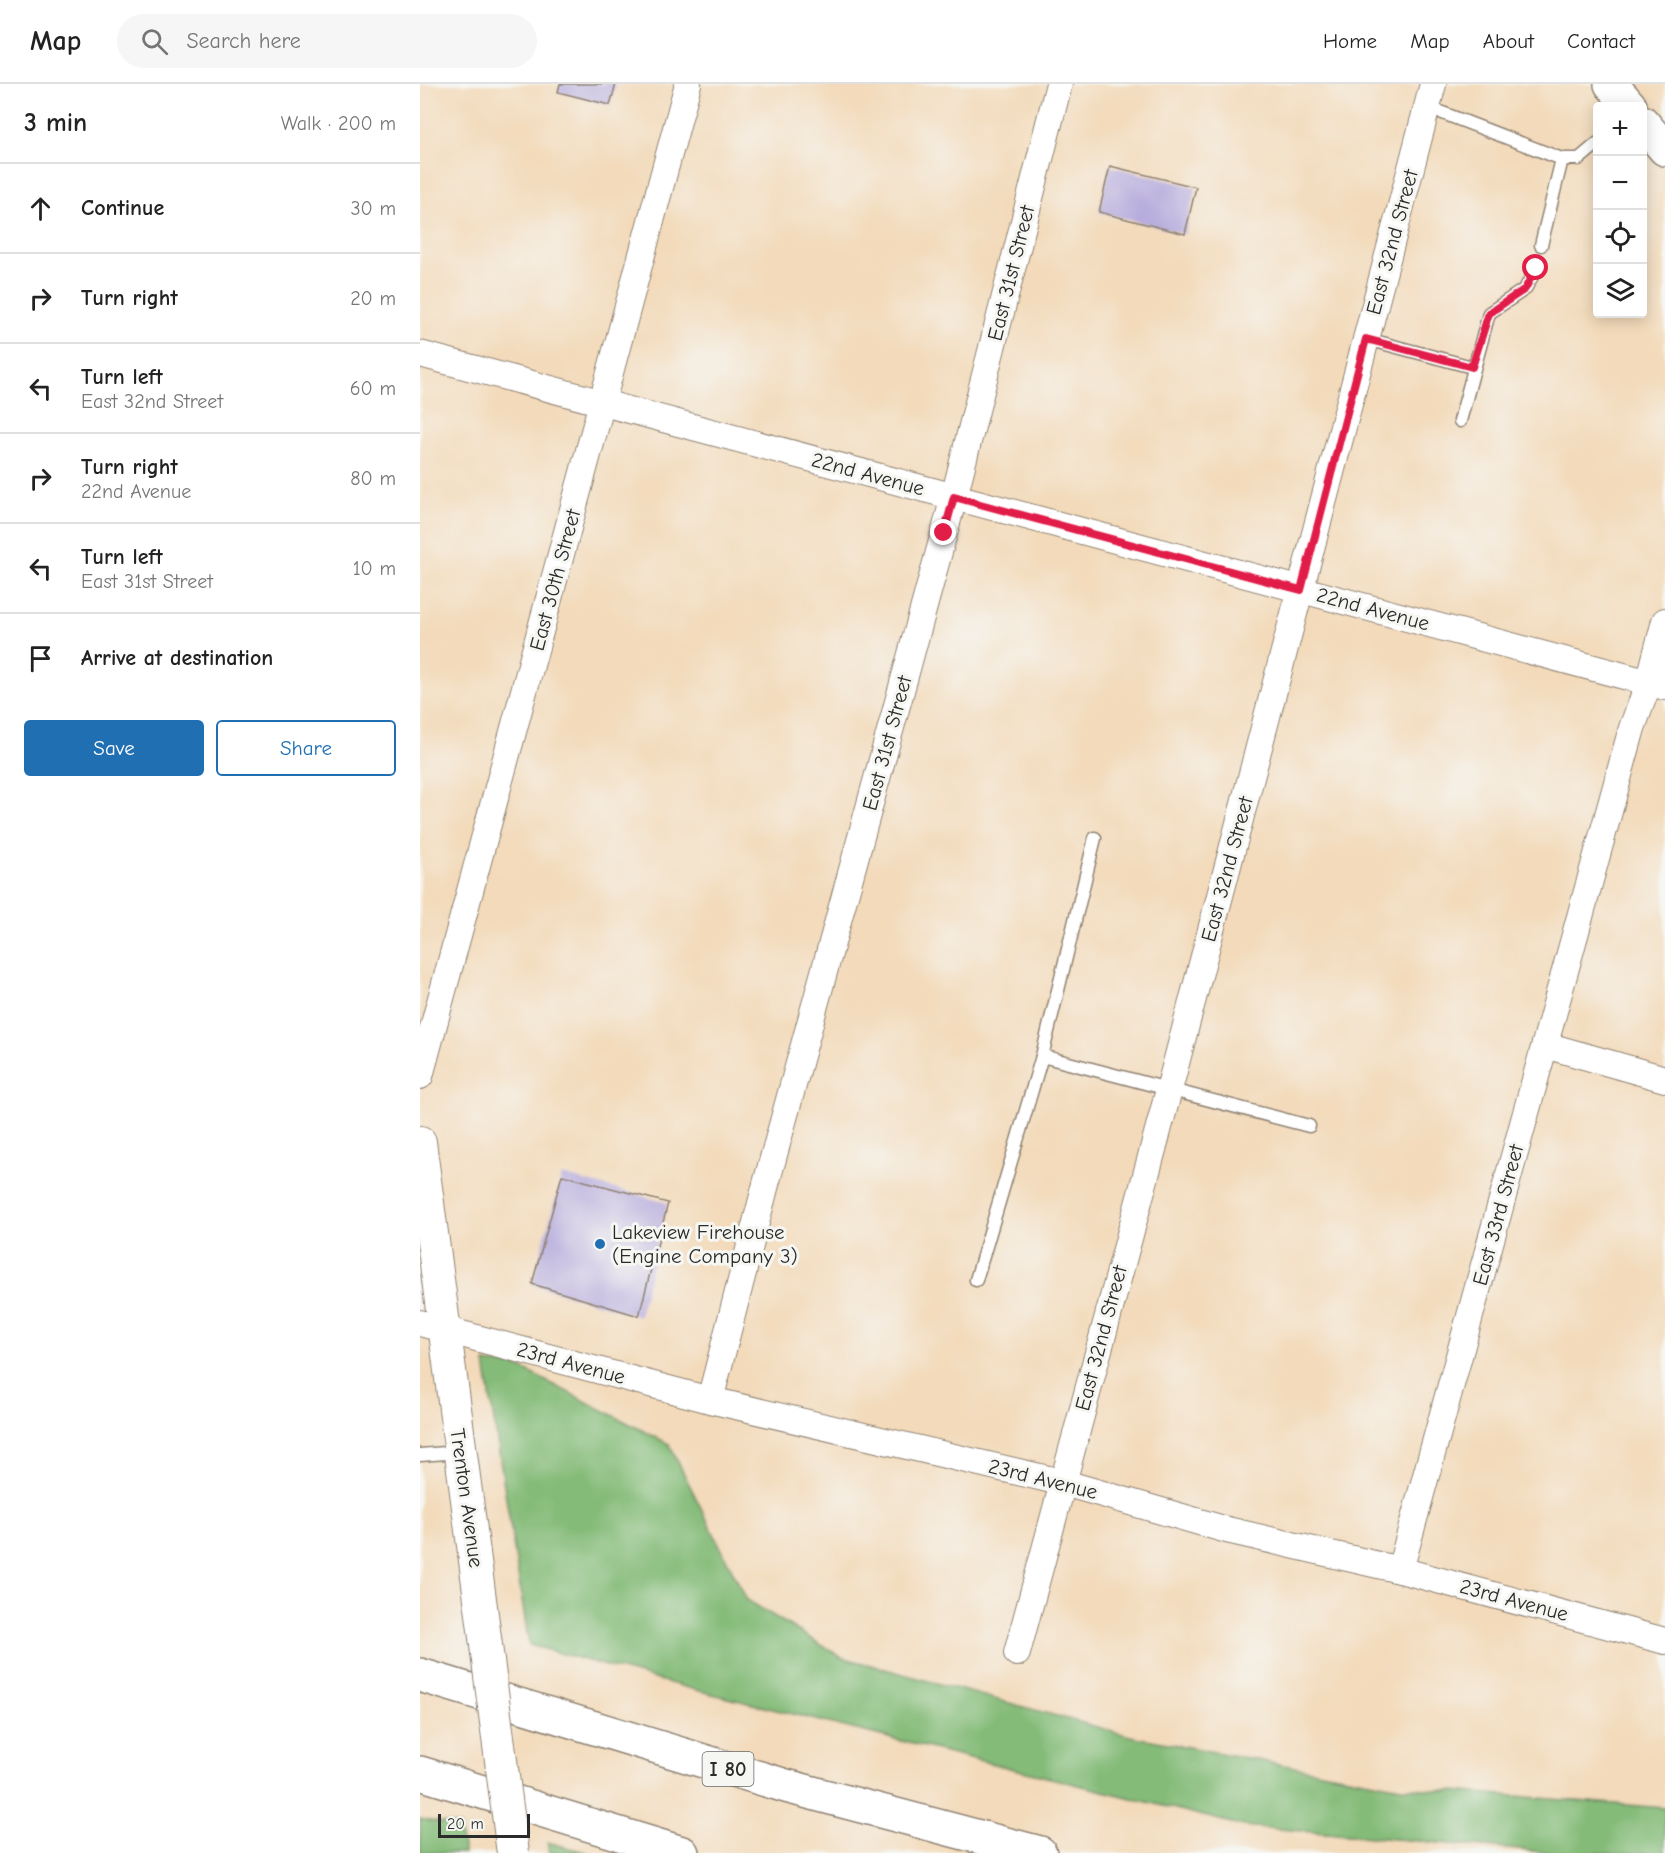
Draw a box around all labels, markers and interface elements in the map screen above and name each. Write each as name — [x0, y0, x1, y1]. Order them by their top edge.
search box — [117, 14, 537, 68]
text: Map — [30, 25, 81, 57]
icon: search — [138, 25, 171, 58]
text: Search here — [186, 28, 301, 54]
text: Home — [1323, 29, 1377, 53]
text: Map — [1410, 29, 1450, 53]
text: About — [1483, 29, 1534, 53]
text: Contact — [1567, 29, 1635, 53]
map controls — [1593, 102, 1647, 318]
button: + — [1593, 102, 1647, 156]
text: 3 min — [24, 108, 87, 138]
text: Walk · 200 m — [281, 112, 396, 135]
button: − — [1593, 156, 1647, 210]
street label: East 32nd Street — [1361, 166, 1423, 317]
icon: ahead — [24, 192, 57, 225]
text: Continue — [81, 195, 164, 221]
text: 30 m — [350, 197, 396, 220]
street label: East 31st Street — [983, 202, 1040, 343]
button: locate — [1593, 210, 1647, 264]
route start — [1522, 254, 1548, 280]
button: layers — [1593, 264, 1647, 318]
icon: right — [24, 282, 57, 315]
text: Turn right — [81, 285, 178, 311]
text: 20 m — [350, 287, 396, 310]
text: Turn left — [81, 364, 163, 390]
icon: left — [24, 372, 57, 405]
text: 60 m — [350, 377, 396, 400]
text: East 32nd Street — [81, 390, 223, 413]
street label: 22nd Avenue — [809, 447, 927, 501]
text: Turn right — [81, 454, 178, 480]
icon: right — [24, 462, 57, 495]
text: 80 m — [350, 467, 396, 490]
text: 22nd Avenue — [81, 480, 191, 503]
street label: East 30th Street — [525, 506, 586, 653]
route end — [930, 519, 956, 545]
text: Turn left — [81, 544, 163, 570]
icon: left — [24, 552, 57, 585]
text: 10 m — [353, 557, 396, 580]
text: East 31st Street — [81, 570, 213, 593]
street label: 22nd Avenue — [1314, 582, 1432, 636]
icon: arrive — [24, 642, 57, 675]
text: Arrive at destination — [81, 645, 273, 671]
street label: East 31st Street — [857, 672, 917, 813]
button: Save — [24, 720, 204, 776]
button: Share — [216, 720, 396, 776]
street label: East 32nd Street — [1196, 793, 1258, 944]
street label: East 33rd Street — [1468, 1141, 1529, 1288]
place label: Lakeview Firehouse (Engine Company 3) — [612, 1220, 798, 1268]
marker: Lakeview Firehouse (Engine Company 3) — [593, 1237, 607, 1251]
street label: East 32nd Street — [1070, 1262, 1132, 1413]
street label: 23rd Avenue — [514, 1337, 628, 1389]
street label: Trenton Avenue — [445, 1427, 489, 1569]
street label: 23rd Avenue — [986, 1454, 1100, 1504]
street label: 23rd Avenue — [1457, 1574, 1571, 1626]
road number: I 80 — [702, 1752, 754, 1786]
scale bar — [438, 1811, 530, 1838]
text: 20 m — [447, 1815, 484, 1833]

